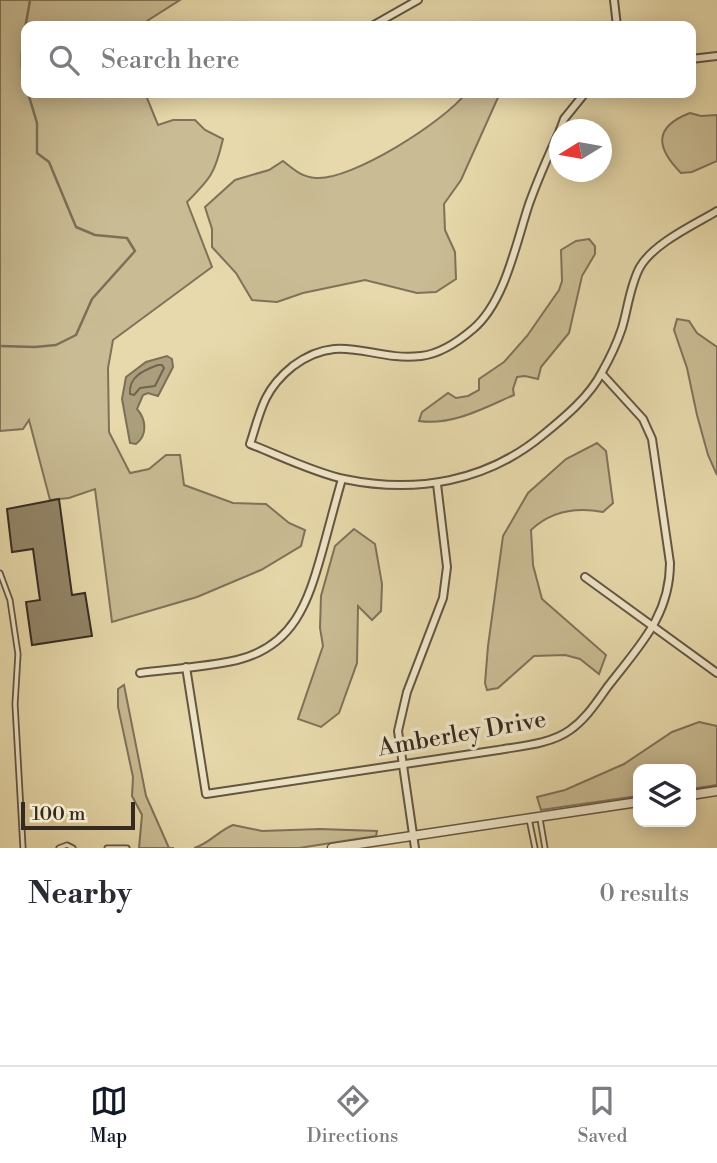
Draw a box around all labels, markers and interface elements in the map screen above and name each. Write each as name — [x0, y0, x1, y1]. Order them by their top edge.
search box — [21, 21, 696, 98]
icon: search — [45, 41, 83, 79]
text: Search here — [101, 44, 240, 76]
north arrow — [549, 119, 612, 182]
street label: Amberley Drive — [375, 704, 549, 764]
map controls — [633, 764, 696, 827]
button: layers — [633, 764, 696, 827]
scale bar — [21, 799, 135, 831]
text: 100 m — [32, 802, 85, 826]
text: Nearby — [28, 875, 132, 913]
text: 0 results — [599, 880, 689, 908]
tab: Map — [90, 1082, 128, 1148]
tab: Directions — [307, 1082, 398, 1148]
tab: Saved — [578, 1082, 627, 1148]

